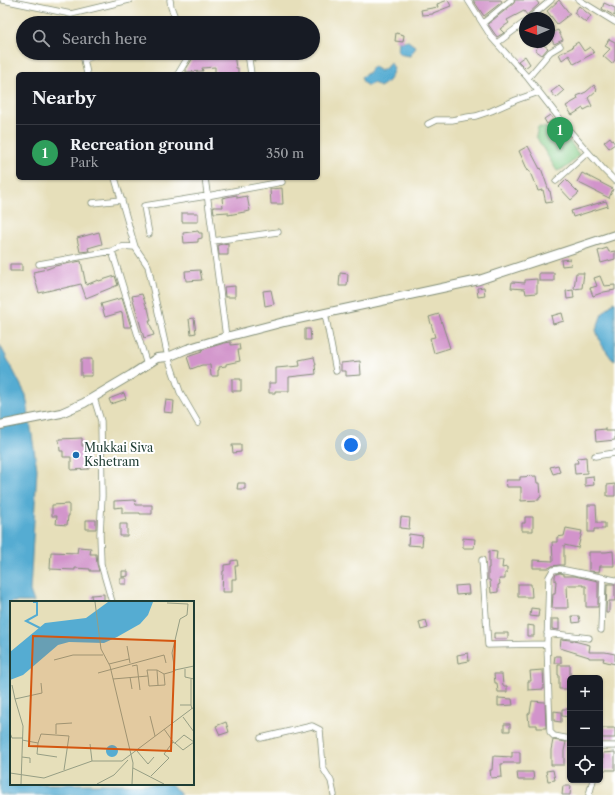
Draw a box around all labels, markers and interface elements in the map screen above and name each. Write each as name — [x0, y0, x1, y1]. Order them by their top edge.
north arrow — [519, 12, 555, 48]
search box — [16, 16, 320, 60]
icon: search — [30, 27, 52, 49]
text: Search here — [62, 29, 147, 48]
text: Nearby — [32, 88, 96, 108]
pin: 1 — [547, 117, 573, 150]
text: Recreation ground — [70, 135, 214, 154]
text: 1 — [42, 145, 48, 161]
text: 350 m — [266, 145, 304, 161]
text: Park — [70, 154, 98, 170]
your location — [341, 435, 361, 455]
place label: Mukkai Siva Kshetram — [84, 440, 154, 469]
marker: Mukkai Siva Kshetram — [71, 450, 81, 460]
inset map — [10, 601, 194, 785]
map controls — [567, 675, 603, 783]
button: + — [567, 675, 603, 711]
button: − — [567, 711, 603, 747]
button: locate — [567, 747, 603, 783]

